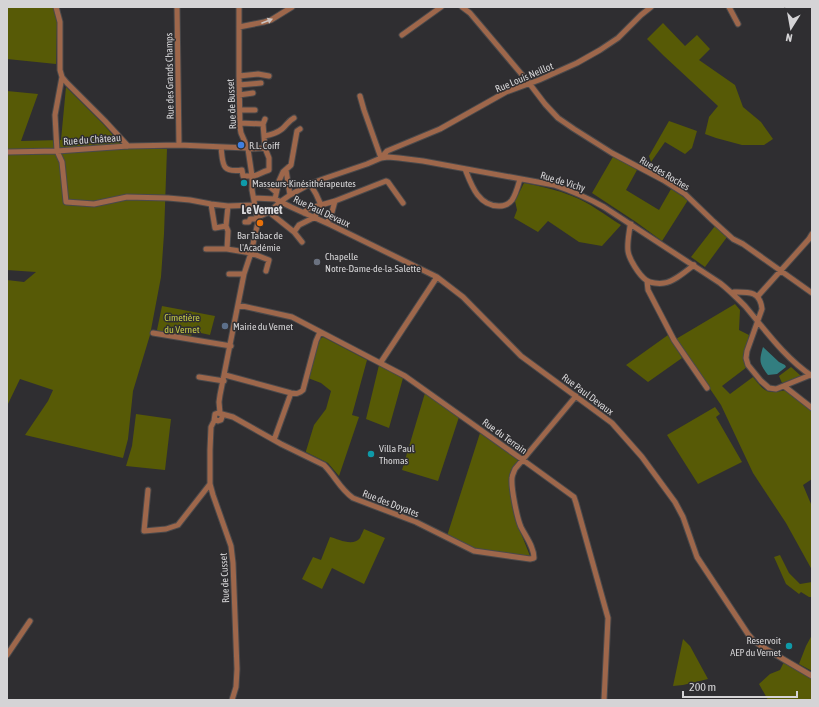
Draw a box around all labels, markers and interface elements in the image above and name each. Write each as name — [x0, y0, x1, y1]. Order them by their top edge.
north arrow — [771, 8, 811, 48]
one-way arrow — [262, 17, 274, 23]
text: N — [785, 31, 793, 44]
street label: Rue des Grands Champs — [163, 32, 176, 119]
street label: Rue Louis Neillot — [494, 60, 555, 95]
street label: Rue de Busset — [225, 78, 238, 129]
street label: Rue du Château — [63, 132, 121, 147]
marker: R.L. Coiff — [236, 140, 246, 150]
place label: R.L. Coiff — [249, 140, 280, 151]
street label: Rue des Roches — [638, 154, 692, 193]
street label: Rue de Vichy — [539, 169, 587, 194]
marker: Masseurs-Kinésithérapeutes — [239, 178, 249, 188]
place label: Masseurs-Kinésithérapeutes — [252, 178, 356, 189]
street label: Rue Paul Devaux — [292, 193, 352, 229]
district label: Le Vernet — [242, 203, 283, 217]
marker: Bar Tabac de l'Académie — [255, 218, 265, 228]
place label: Bar Tabac de l'Académie — [237, 230, 283, 253]
place label: Chapelle Notre-Dame-de-la-Salette — [325, 251, 421, 274]
marker: Chapelle Notre-Dame-de-la-Salette — [312, 257, 322, 267]
park label: Cimetière du Vernet — [164, 312, 200, 335]
marker: Mairie du Vernet — [220, 321, 230, 331]
place label: Mairie du Vernet — [233, 321, 293, 332]
street label: Rue Paul Devaux — [560, 371, 616, 417]
street label: Rue du Terrain — [480, 417, 529, 456]
place label: Villa Paul Thomas — [379, 443, 415, 466]
marker: Villa Paul Thomas — [366, 449, 376, 459]
street label: Rue des Doyates — [361, 488, 421, 519]
street label: Rue de Cusset — [218, 553, 231, 603]
place label: Reservoit AEP du Vernet — [730, 635, 781, 658]
marker: Reservoit AEP du Vernet — [784, 641, 794, 651]
scale bar — [683, 673, 797, 699]
text: 200 m — [689, 680, 716, 694]

